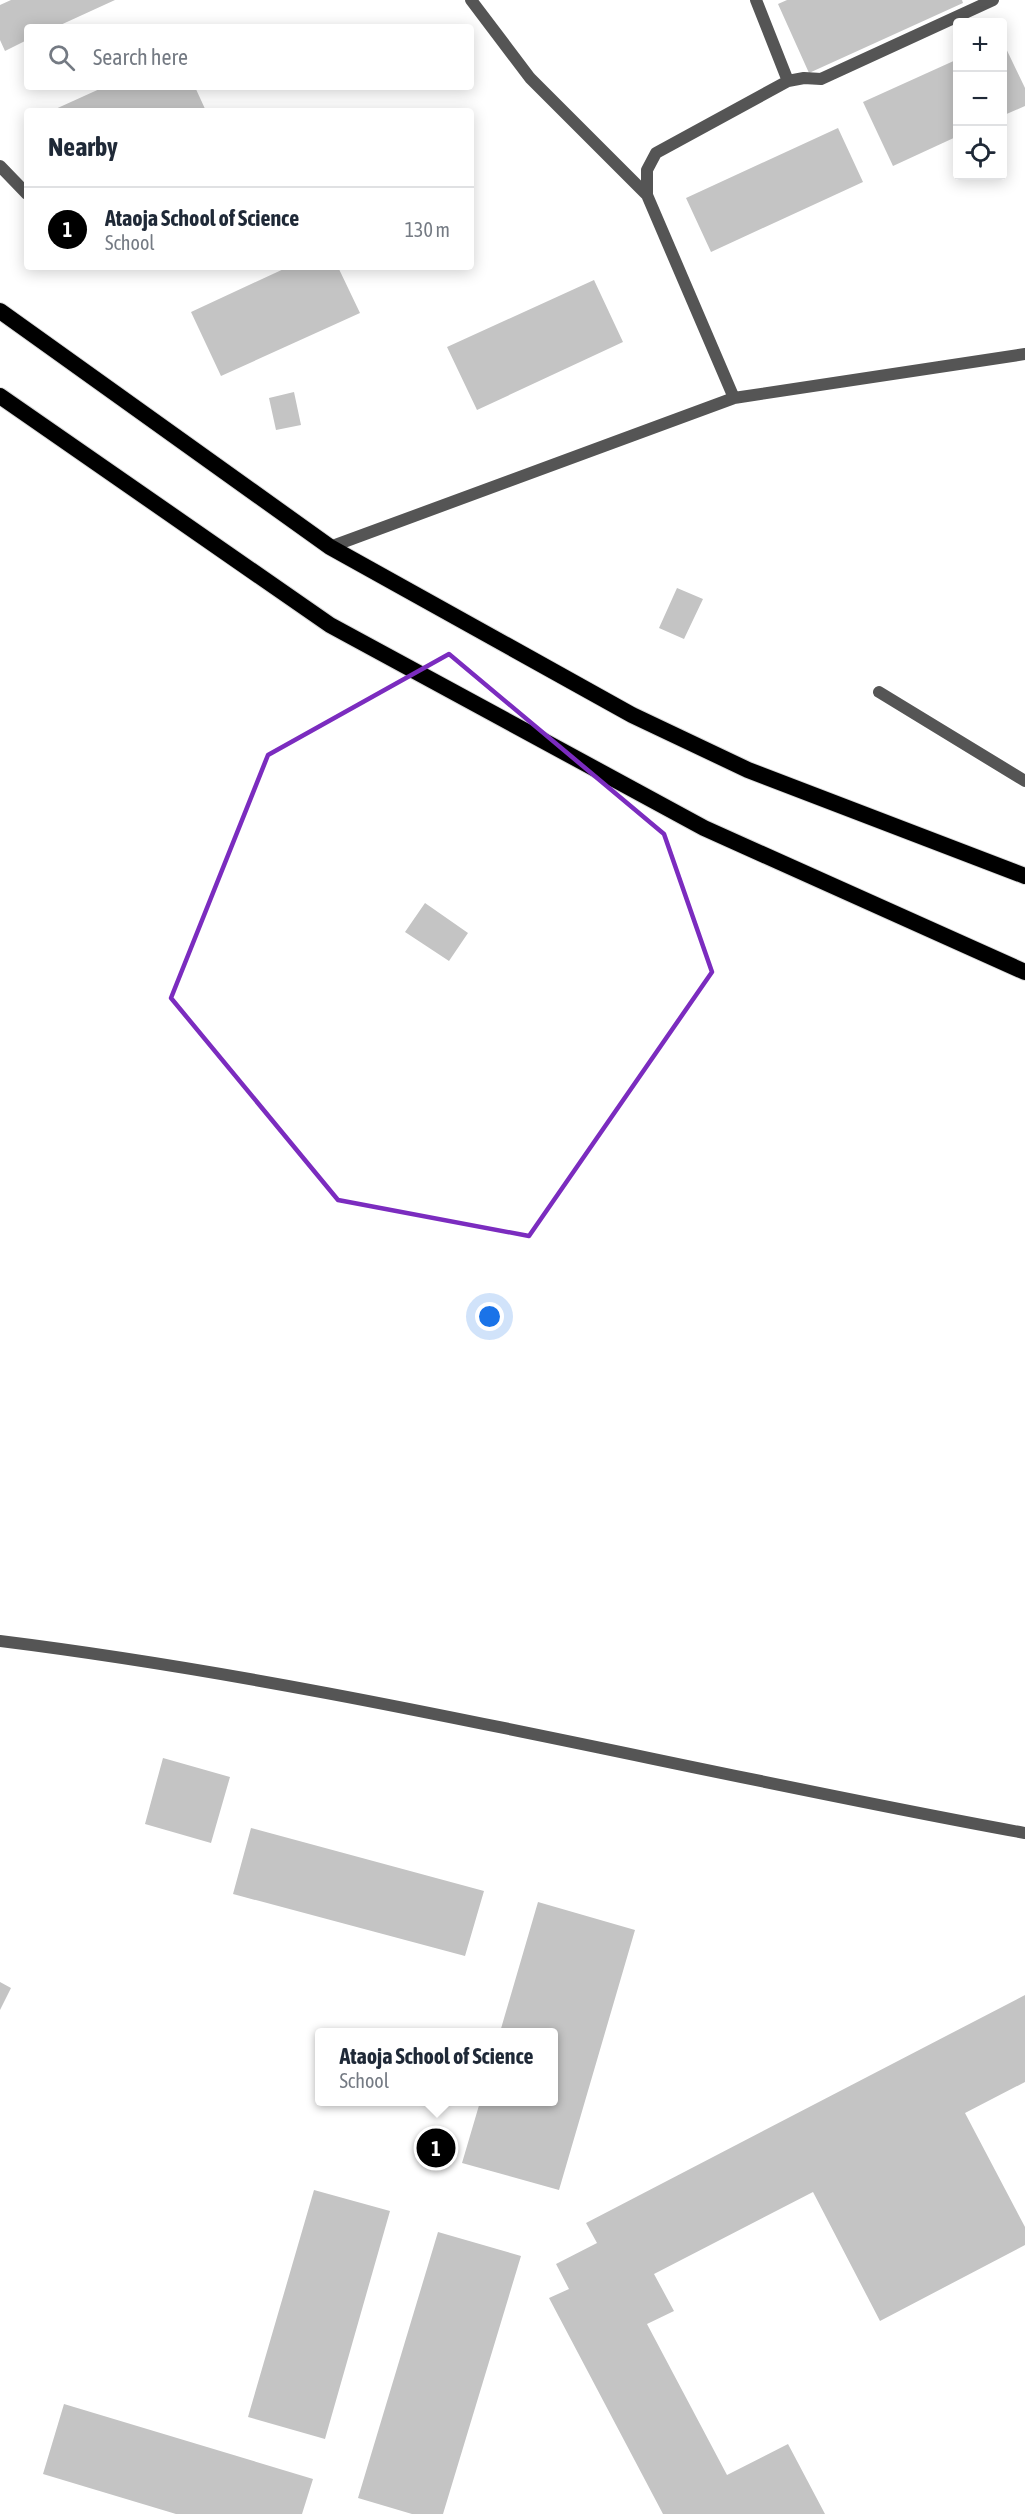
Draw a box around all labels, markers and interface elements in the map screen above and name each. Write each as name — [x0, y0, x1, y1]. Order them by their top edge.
map controls — [953, 18, 1007, 180]
button: + — [953, 18, 1007, 72]
search box — [24, 24, 474, 90]
icon: search — [45, 41, 78, 74]
text: Search here — [93, 44, 188, 70]
button: − — [953, 72, 1007, 126]
button: locate — [953, 126, 1007, 180]
text: Nearby — [48, 132, 118, 162]
text: Ataoja School of Science — [105, 205, 299, 231]
text: 1 — [63, 218, 72, 241]
text: 130 m — [405, 218, 450, 241]
text: School — [105, 231, 155, 254]
your location — [475, 1302, 504, 1331]
popup — [315, 2028, 558, 2106]
text: Ataoja School of Science — [339, 2043, 534, 2069]
text: School — [339, 2069, 389, 2092]
pin: 1 — [416, 2126, 456, 2170]

